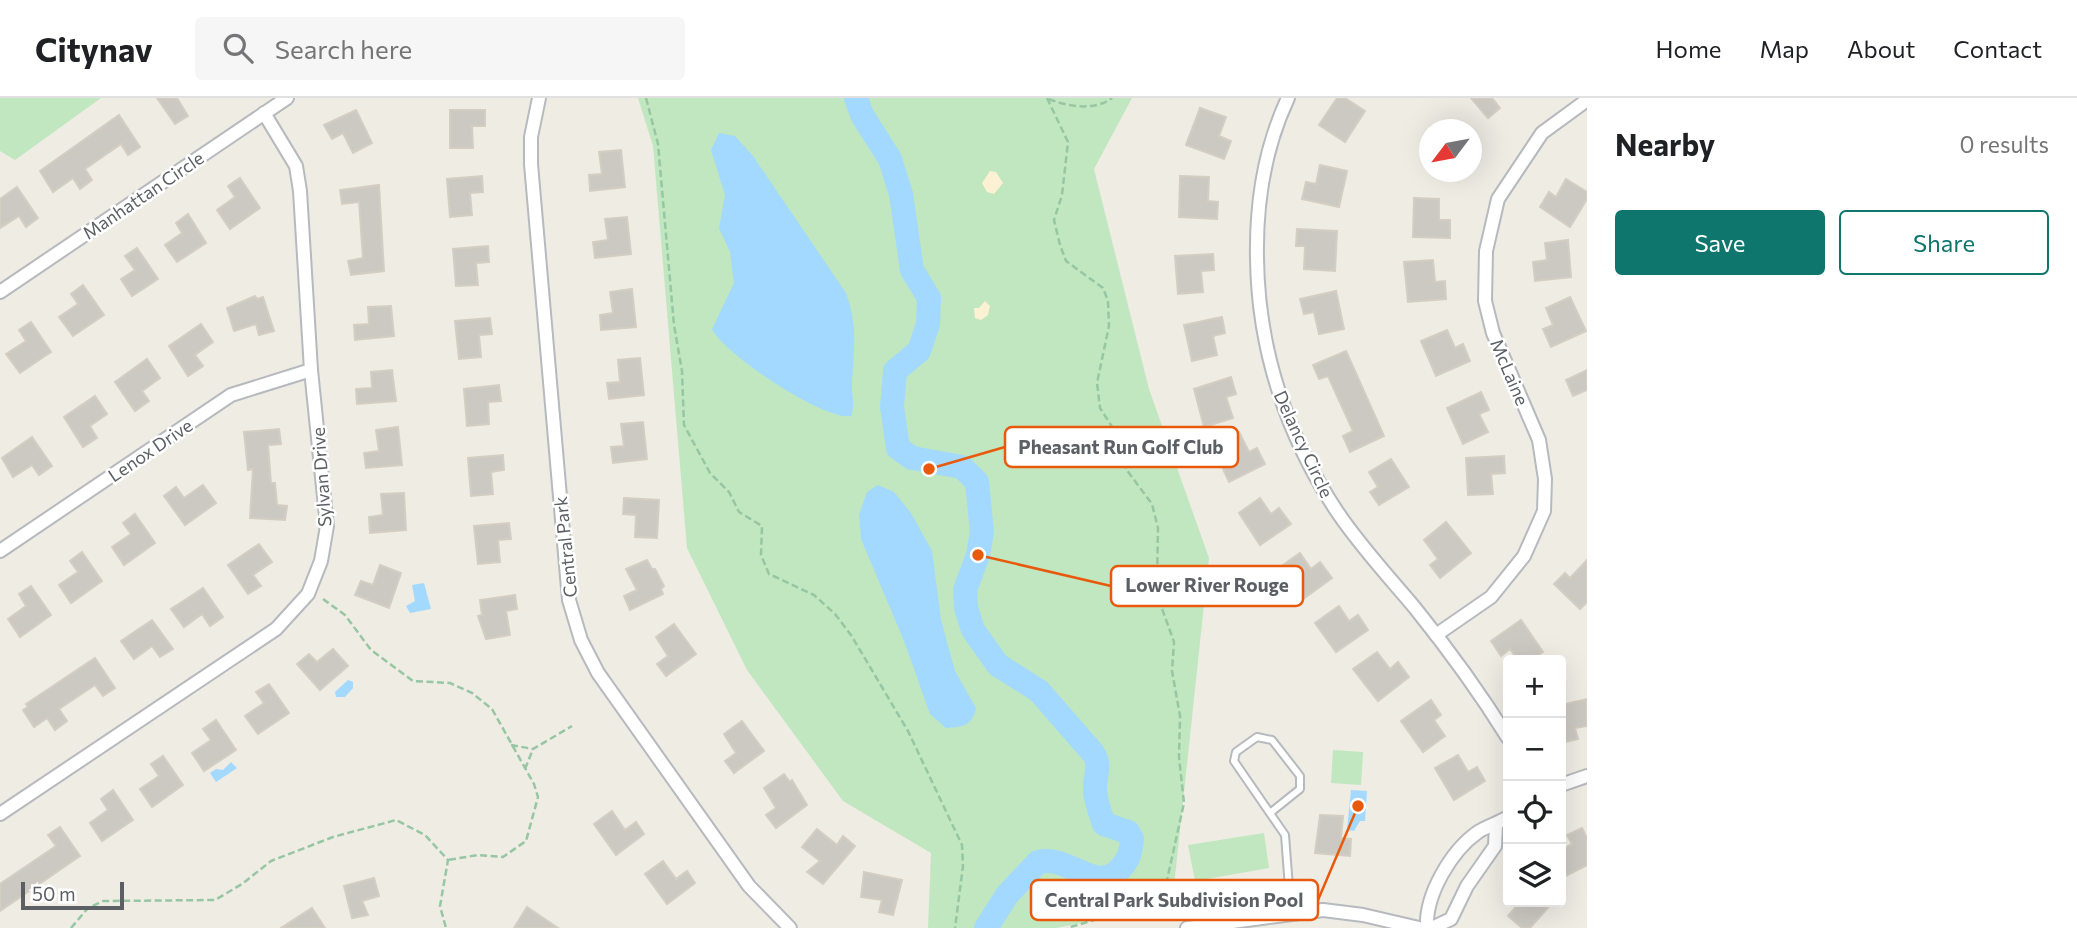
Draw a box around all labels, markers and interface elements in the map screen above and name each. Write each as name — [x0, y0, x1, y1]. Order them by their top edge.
search box — [195, 17, 685, 80]
text: Citynav — [35, 28, 153, 69]
icon: search — [219, 29, 257, 67]
text: Search here — [275, 33, 412, 64]
text: Home — [1656, 34, 1722, 63]
text: Map — [1760, 34, 1809, 63]
text: About — [1847, 34, 1915, 63]
text: Contact — [1953, 34, 2042, 63]
north arrow — [1419, 119, 1482, 182]
text: Nearby — [1615, 125, 1715, 162]
text: 0 results — [1960, 130, 2049, 158]
street label: Manhattan Circle — [78, 146, 208, 244]
button: Save — [1615, 210, 1825, 275]
button: Share — [1839, 210, 2049, 275]
street label: McLaine — [1486, 335, 1534, 409]
street label: Delancy Circle — [1270, 387, 1338, 501]
street label: Lenox Drive — [104, 414, 196, 486]
street label: Sylvan Drive — [307, 426, 335, 528]
callout: Pheasant Run Golf Club — [1005, 427, 1238, 467]
text: Pheasant Run Golf Club — [1018, 435, 1224, 458]
street label: Central Park — [549, 495, 581, 599]
callout: Lower River Rouge — [1111, 566, 1303, 606]
text: Lower River Rouge — [1125, 573, 1289, 596]
map controls — [1503, 655, 1566, 907]
button: + — [1503, 655, 1566, 718]
button: − — [1503, 718, 1566, 781]
button: locate — [1503, 781, 1566, 844]
button: layers — [1503, 844, 1566, 907]
scale bar — [21, 879, 124, 911]
callout: Central Park Subdivision Pool — [1031, 880, 1318, 920]
text: 50 m — [32, 882, 76, 905]
text: Central Park Subdivision Pool — [1045, 888, 1303, 911]

